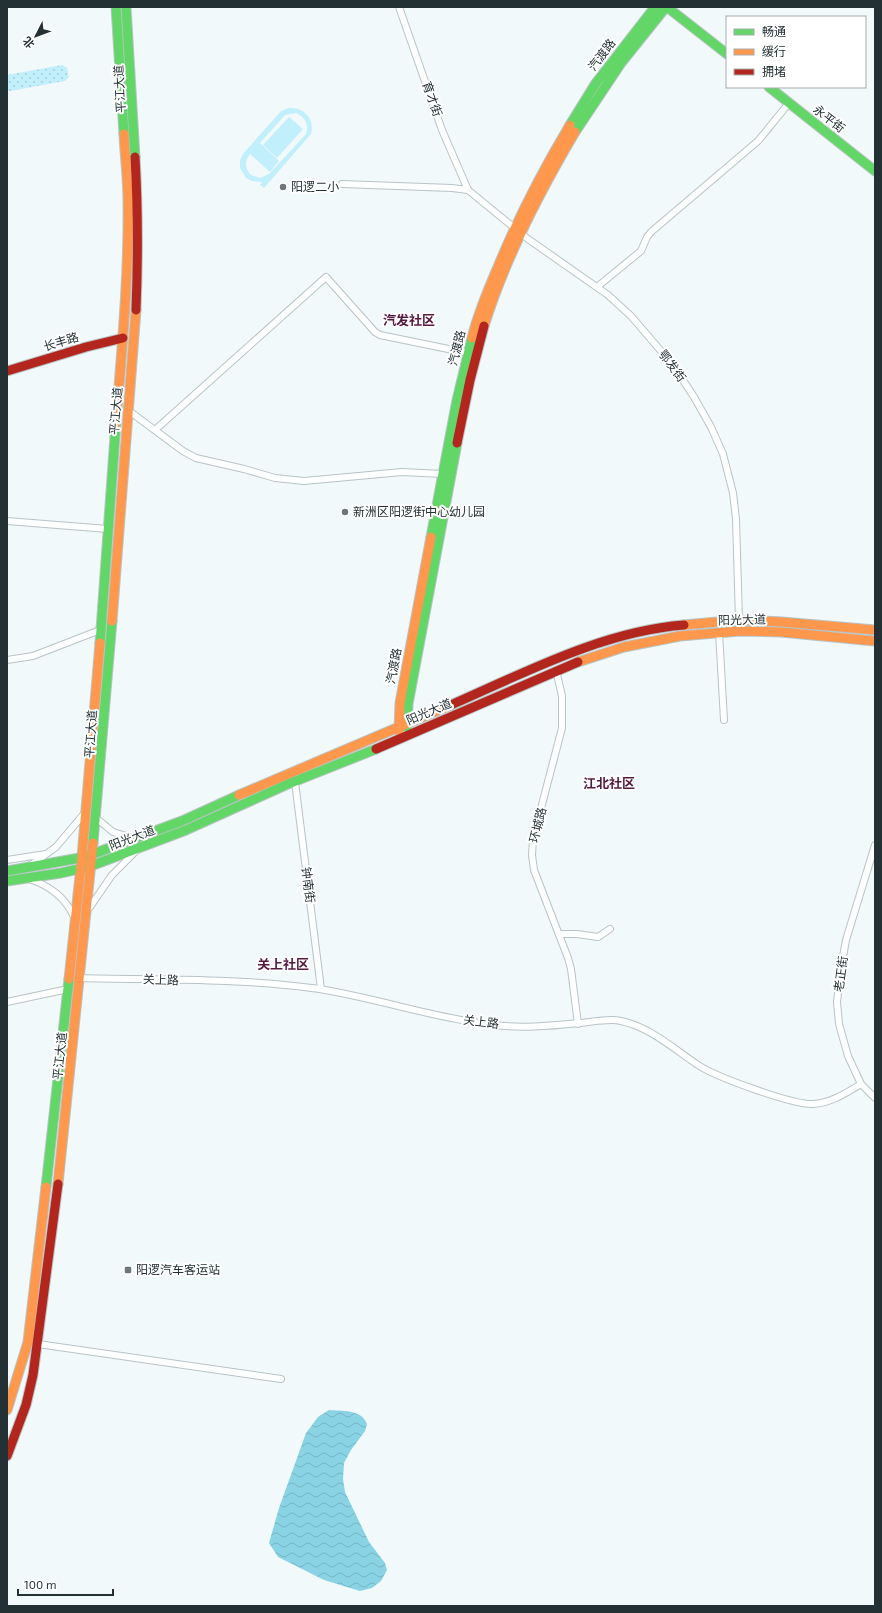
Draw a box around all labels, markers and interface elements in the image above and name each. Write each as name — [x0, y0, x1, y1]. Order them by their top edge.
north arrow — [16, 16, 56, 56]
legend — [726, 16, 866, 88]
text: 畅通 — [762, 24, 786, 38]
text: 北 — [20, 35, 37, 51]
street label: 汽渡路 — [585, 36, 618, 73]
text: 缓行 — [762, 44, 786, 58]
text: 拥堵 — [762, 64, 786, 78]
street label: 平江大道 — [111, 65, 127, 113]
street label: 育才街 — [420, 79, 445, 118]
street label: 永平街 — [811, 102, 848, 135]
place label: 阳逻二小 — [291, 179, 339, 193]
marker: 阳逻二小 — [278, 182, 288, 192]
district label: 汽发社区 — [383, 312, 435, 328]
street label: 长丰路 — [41, 329, 80, 353]
street label: 汽渡路 — [445, 329, 467, 367]
street label: 鄂发街 — [656, 347, 689, 384]
street label: 平江大道 — [106, 386, 124, 435]
place label: 新洲区阳逻街中心幼儿园 — [353, 504, 485, 518]
marker: 新洲区阳逻街中心幼儿园 — [340, 507, 350, 517]
street label: 阳光大道 — [718, 612, 766, 626]
street label: 汽渡路 — [383, 647, 403, 685]
street label: 阳光大道 — [404, 695, 453, 727]
street label: 平江大道 — [81, 709, 99, 758]
district label: 江北社区 — [583, 775, 635, 791]
street label: 环城路 — [526, 806, 548, 844]
street label: 阳光大道 — [107, 822, 157, 852]
street label: 钟南街 — [300, 866, 318, 904]
street label: 老正街 — [831, 955, 849, 993]
district label: 关上社区 — [257, 956, 309, 972]
street label: 关上路 — [143, 971, 179, 987]
street label: 关上路 — [462, 1012, 500, 1030]
street label: 平江大道 — [50, 1031, 68, 1081]
place label: 阳逻汽车客运站 — [136, 1262, 220, 1276]
marker: 阳逻汽车客运站 — [123, 1265, 133, 1275]
scale bar — [18, 1571, 113, 1597]
text: 100 m — [24, 1577, 56, 1591]

